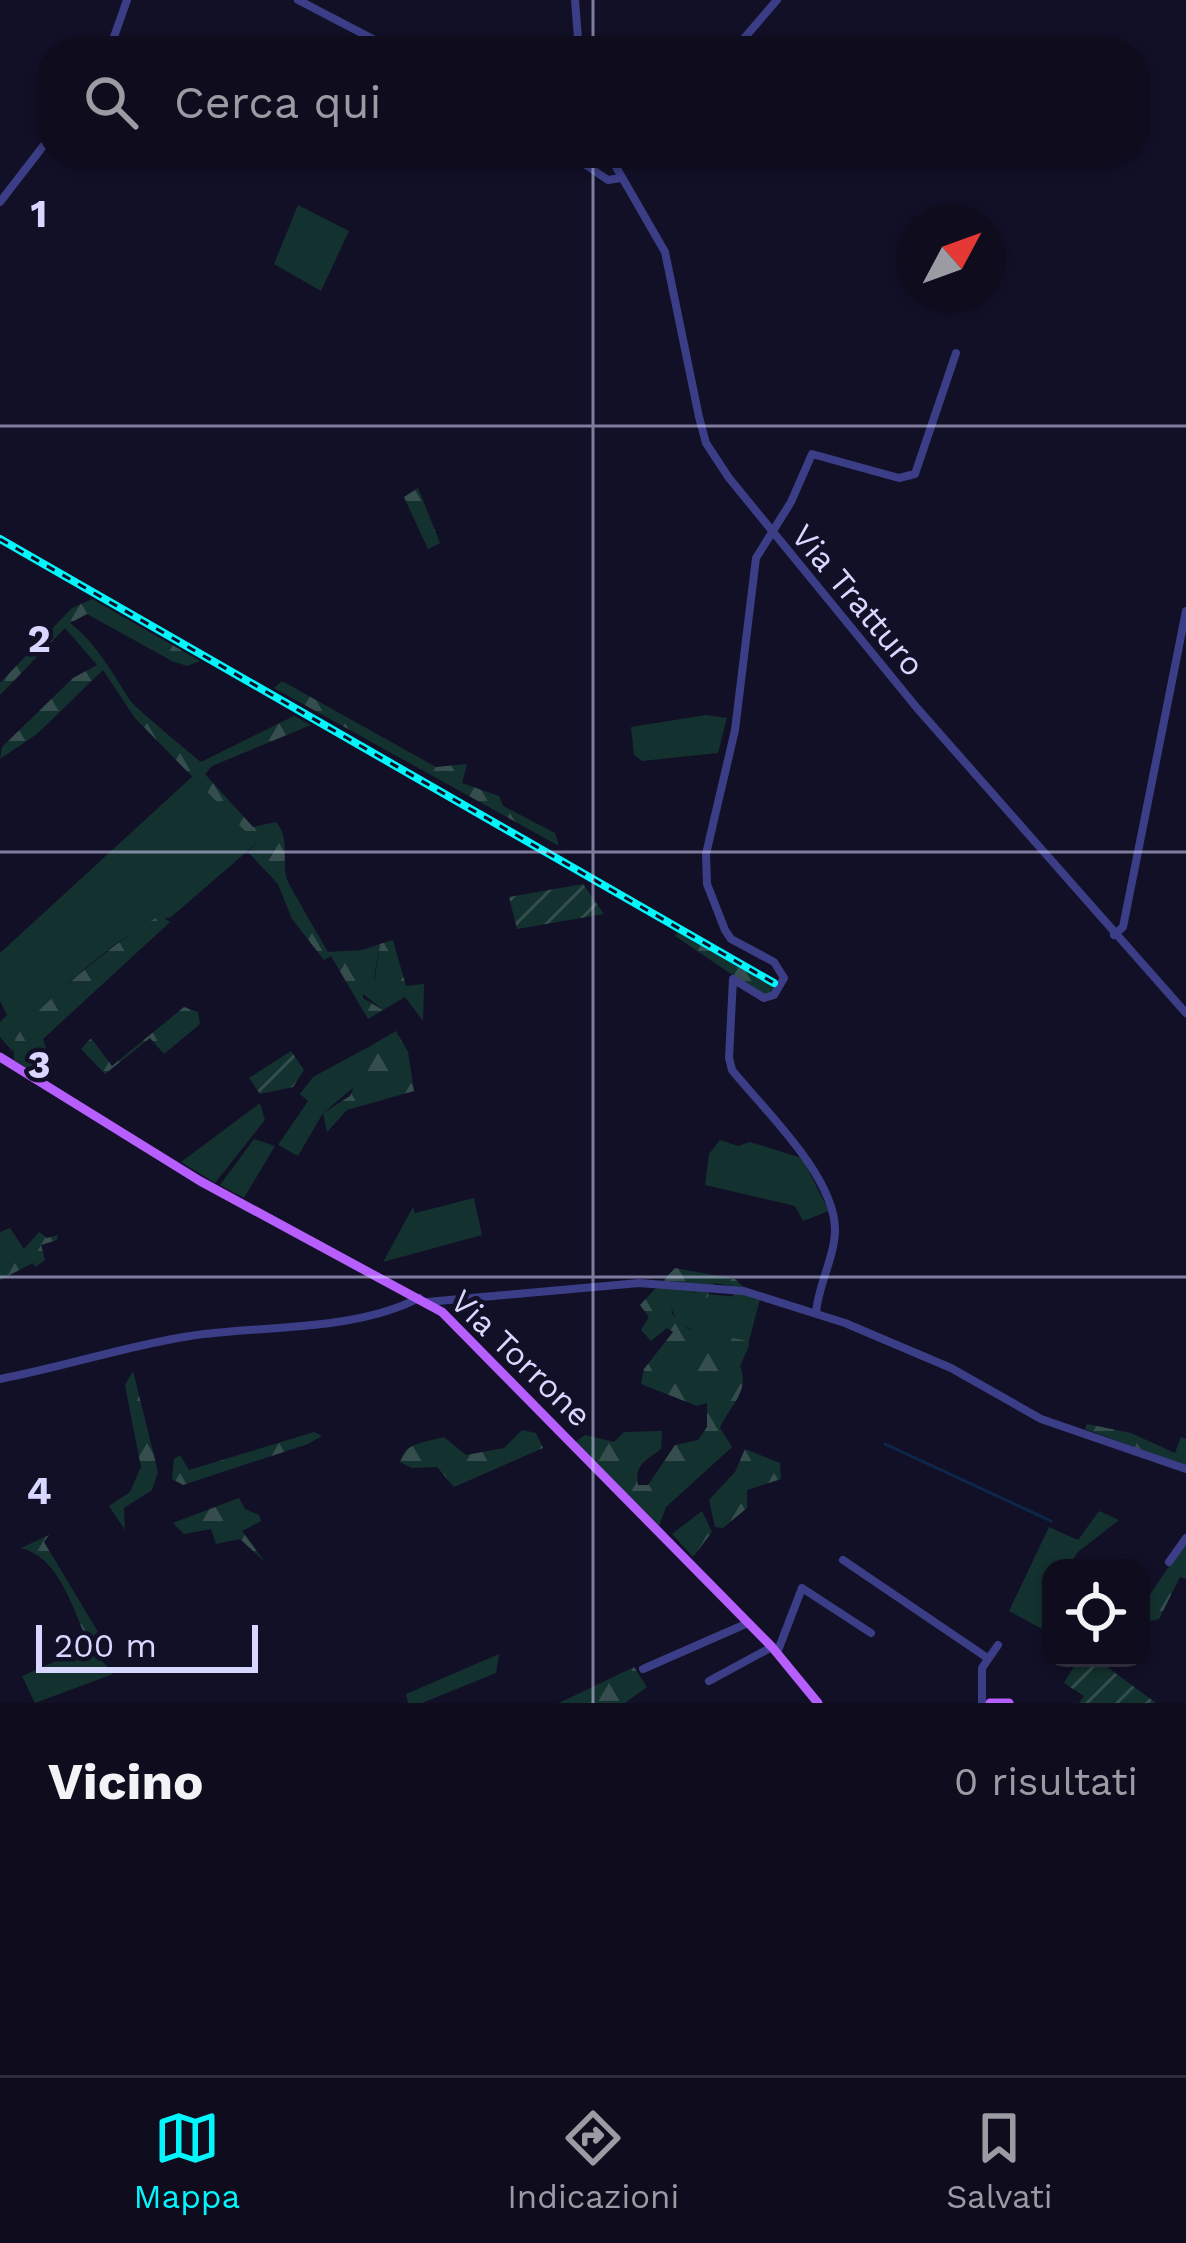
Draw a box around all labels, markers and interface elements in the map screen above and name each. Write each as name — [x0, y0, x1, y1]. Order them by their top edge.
search box — [36, 36, 1150, 168]
icon: search — [78, 69, 144, 135]
text: Cerca qui — [174, 76, 381, 129]
text: 1 — [31, 191, 47, 236]
north arrow — [898, 204, 1006, 312]
street label: Via Tratturo — [783, 516, 933, 684]
text: 2 — [27, 616, 51, 661]
text: 3 — [27, 1042, 51, 1087]
street label: Via Torrone — [443, 1281, 599, 1435]
text: 4 — [26, 1468, 52, 1513]
map controls — [1042, 1559, 1150, 1667]
button: locate — [1042, 1559, 1150, 1667]
scale bar — [36, 1619, 258, 1672]
text: 200 m — [54, 1626, 157, 1665]
text: Vicino — [48, 1752, 204, 1811]
text: 0 risultati — [954, 1759, 1138, 1804]
tab: Mappa — [133, 2105, 240, 2216]
tab: Indicazioni — [507, 2105, 679, 2216]
tab: Salvati — [946, 2105, 1053, 2216]

